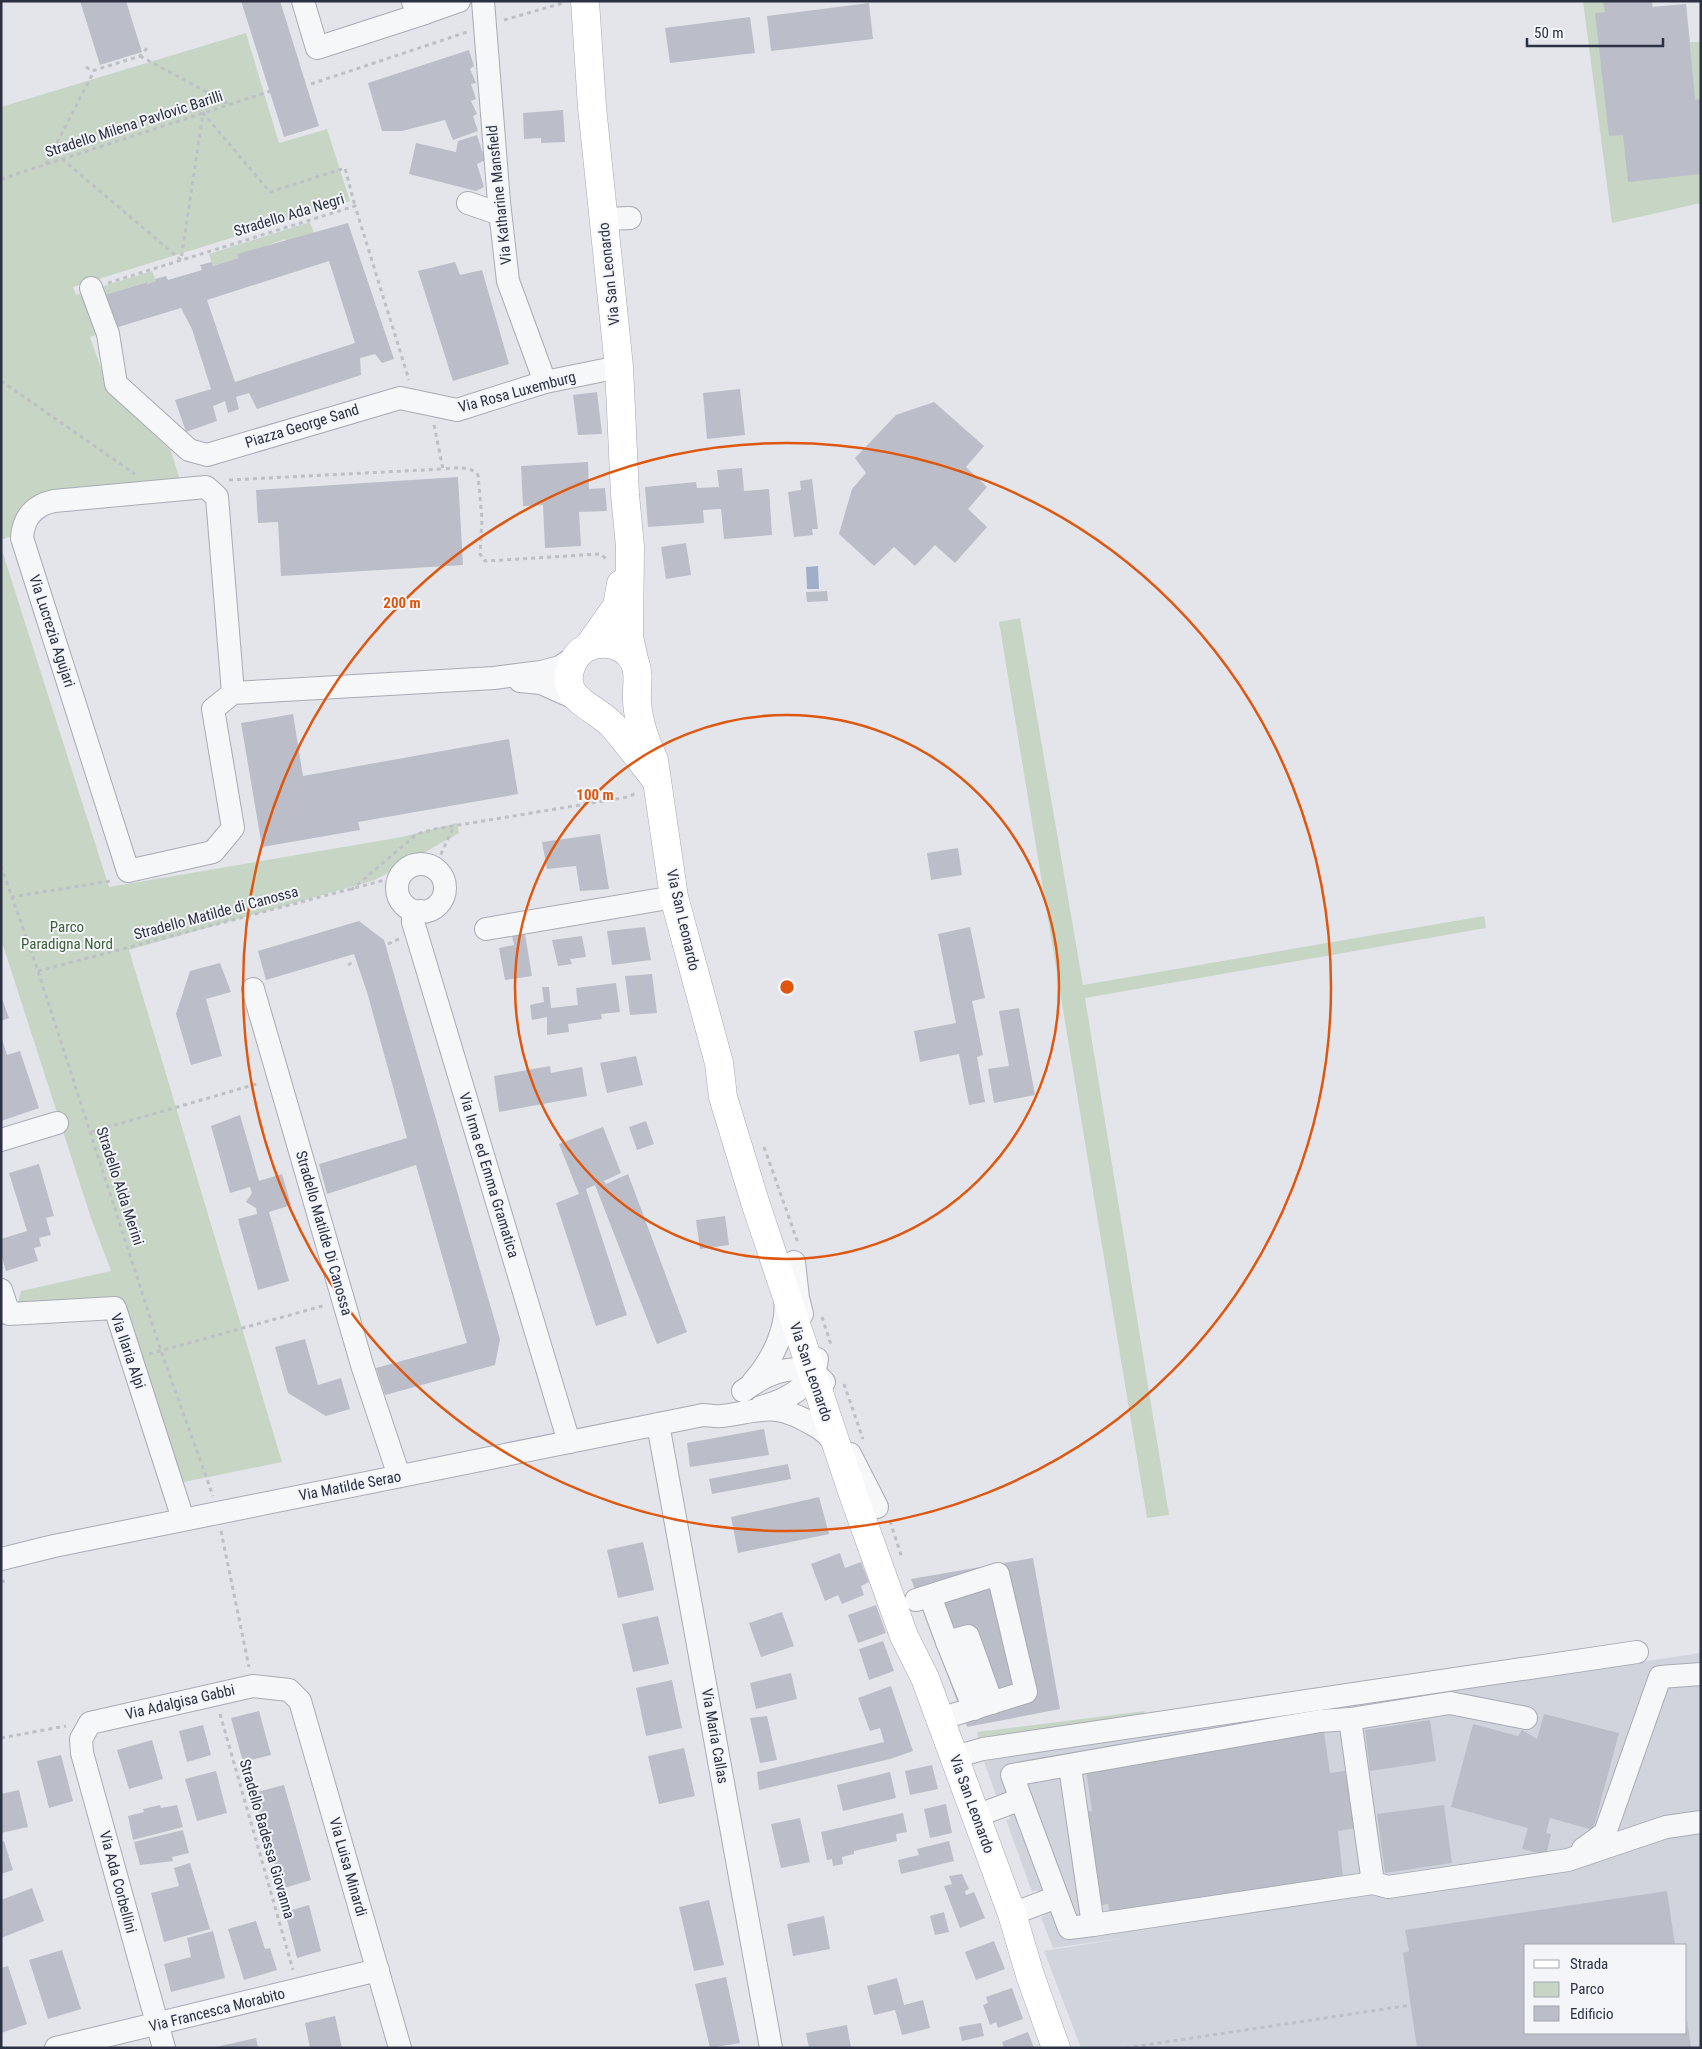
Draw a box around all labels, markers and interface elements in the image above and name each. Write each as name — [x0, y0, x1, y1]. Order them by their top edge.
scale bar — [1527, 15, 1663, 47]
text: 50 m — [1534, 24, 1564, 42]
street label: Stradello Milena Pavlovic Barilli — [43, 87, 225, 161]
street label: Via Katharine Mansfield — [483, 124, 515, 266]
street label: Stradello Ada Negri — [232, 190, 346, 240]
street label: Via San Leonardo — [595, 221, 623, 327]
street label: Via Rosa Luxemburg — [456, 368, 578, 416]
street label: Piazza George Sand — [243, 400, 361, 452]
street label: Via Lucrezia Agujari — [25, 572, 79, 690]
text: 200 m — [383, 594, 421, 612]
text: 100 m — [576, 786, 614, 804]
street label: Via San Leonardo — [663, 867, 703, 973]
street label: Stradello Matilde di Canossa — [132, 882, 300, 944]
park label: Parco Paradigna Nord — [21, 918, 113, 953]
centre of rings — [778, 978, 796, 996]
street label: Via Irma ed Emma Gramatica — [455, 1090, 523, 1260]
street label: Stradello Alda Merini — [92, 1125, 148, 1247]
street label: Stradello Matilde Di Canossa — [292, 1149, 356, 1317]
street label: Via Ilaria Alpi — [107, 1311, 149, 1391]
street label: Via San Leonardo — [786, 1320, 836, 1424]
street label: Via Matilde Serao — [297, 1467, 403, 1505]
street label: Via Adalgisa Gabbi — [124, 1681, 236, 1723]
street label: Via Maria Callas — [698, 1687, 732, 1785]
street label: Via San Leonardo — [946, 1752, 998, 1856]
street label: Stradello Badessa Giovanna — [236, 1757, 298, 1921]
street label: Via Luisa Minardi — [325, 1815, 371, 1919]
street label: Via Ada Corbellini — [96, 1829, 140, 1935]
legend — [1524, 1944, 1687, 2034]
text: Strada — [1570, 1955, 1608, 1973]
text: Parco — [1570, 1980, 1604, 1998]
street label: Via Francesca Morabito — [147, 1984, 287, 2036]
text: Edificio — [1570, 2005, 1613, 2023]

